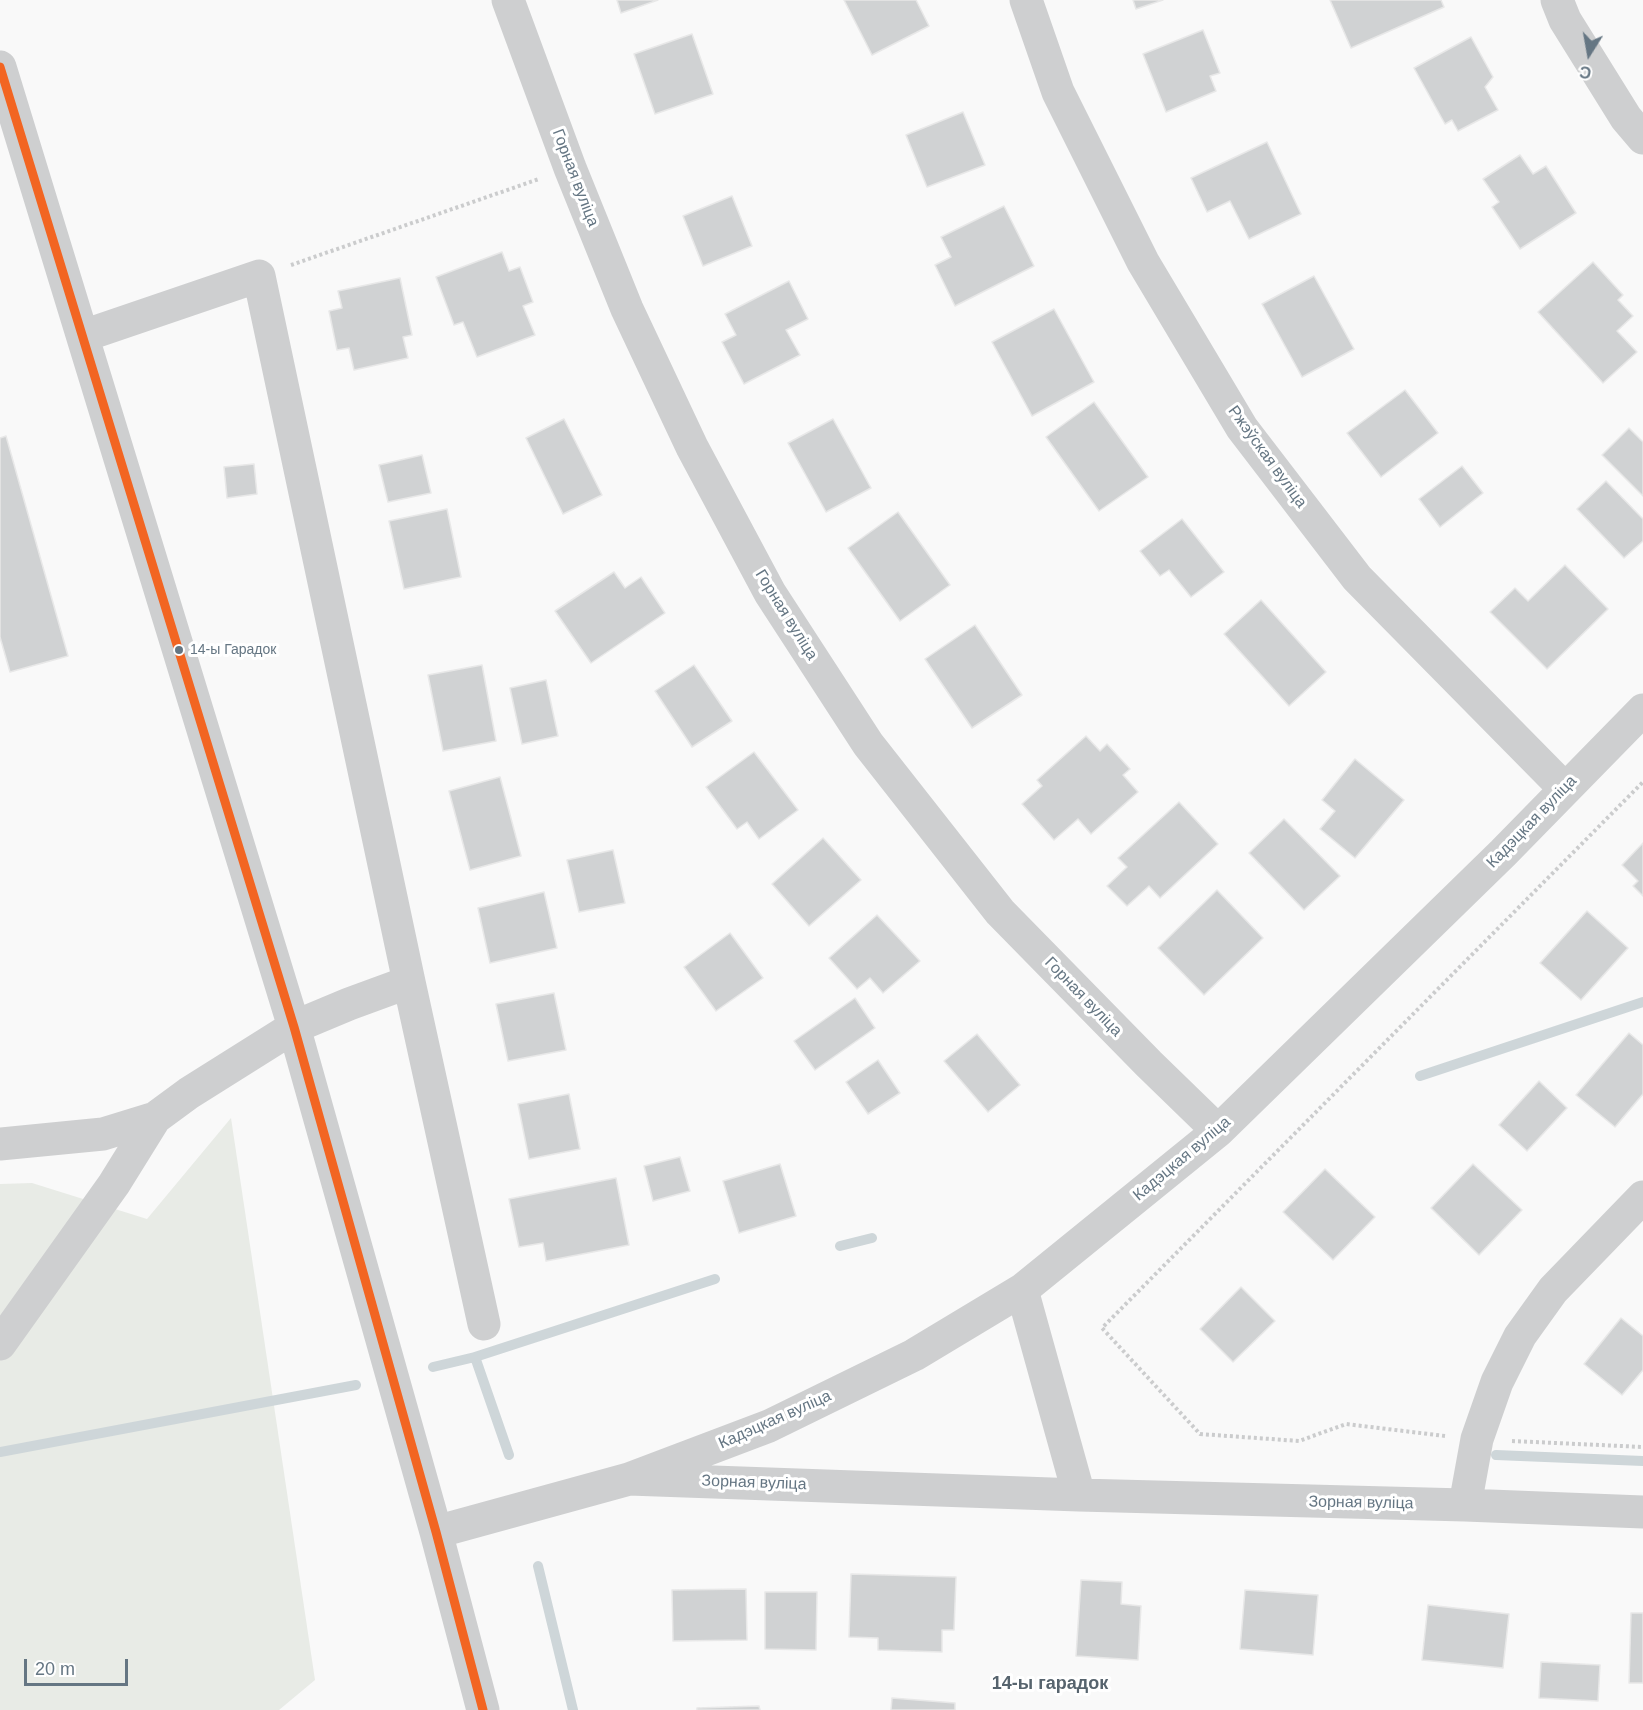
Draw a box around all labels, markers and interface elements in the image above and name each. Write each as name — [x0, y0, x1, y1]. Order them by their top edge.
north arrow — [1559, 24, 1619, 84]
text: С — [1578, 63, 1593, 82]
street label: Горная вуліца — [548, 126, 602, 230]
street label: Ржэўская вуліца — [1223, 402, 1311, 512]
street label: Горная вуліца — [751, 566, 821, 664]
place label: 14-ы Гарадок — [190, 642, 276, 658]
marker: 14-ы Гарадок — [173, 644, 185, 656]
street label: Кадэцкая вуліца — [1483, 772, 1581, 872]
street label: Горная вуліца — [1040, 953, 1126, 1041]
street label: Кадэцкая вуліца — [1129, 1113, 1235, 1205]
street label: Кадэцкая вуліца — [716, 1387, 834, 1453]
street label: Зорная вуліца — [701, 1472, 807, 1494]
street label: Зорная вуліца — [1308, 1492, 1414, 1514]
scale bar — [27, 1647, 130, 1685]
text: 20 m — [35, 1659, 75, 1679]
district label: 14-ы гарадок — [992, 1673, 1108, 1695]

